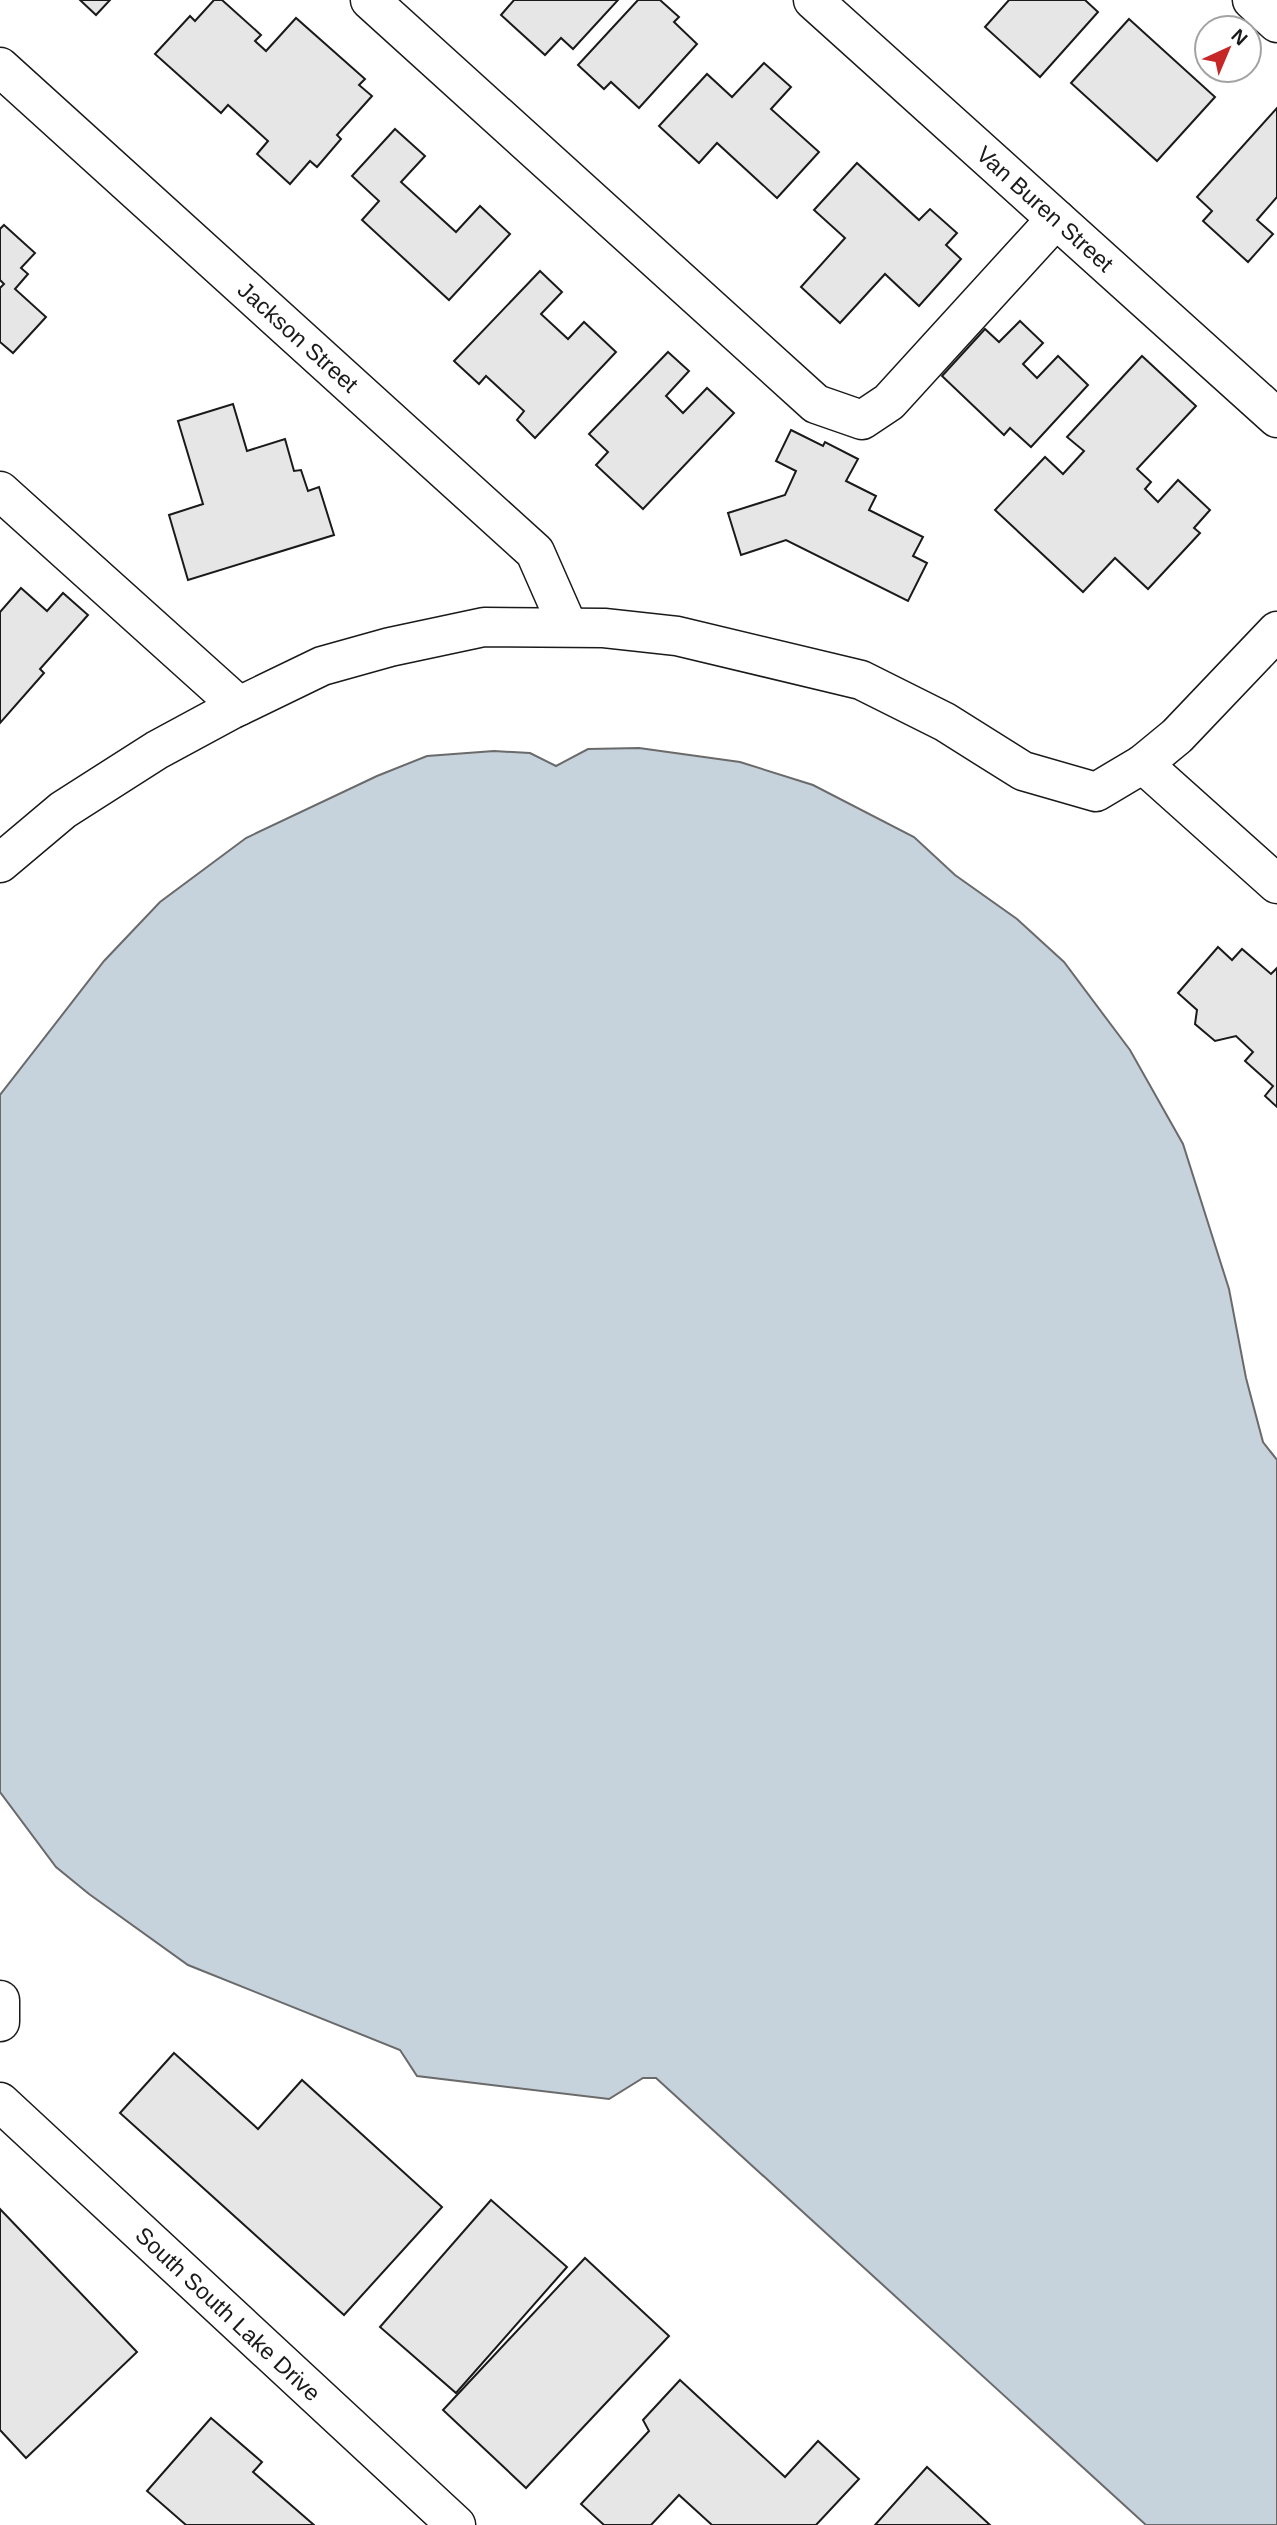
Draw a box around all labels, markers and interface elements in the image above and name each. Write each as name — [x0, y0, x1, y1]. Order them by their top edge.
north arrow — [1193, 14, 1263, 84]
text: N — [1227, 25, 1252, 49]
street label: Van Buren Street — [971, 141, 1119, 278]
street label: Jackson Street — [233, 276, 364, 398]
street label: South South Lake Drive — [130, 2222, 326, 2406]

